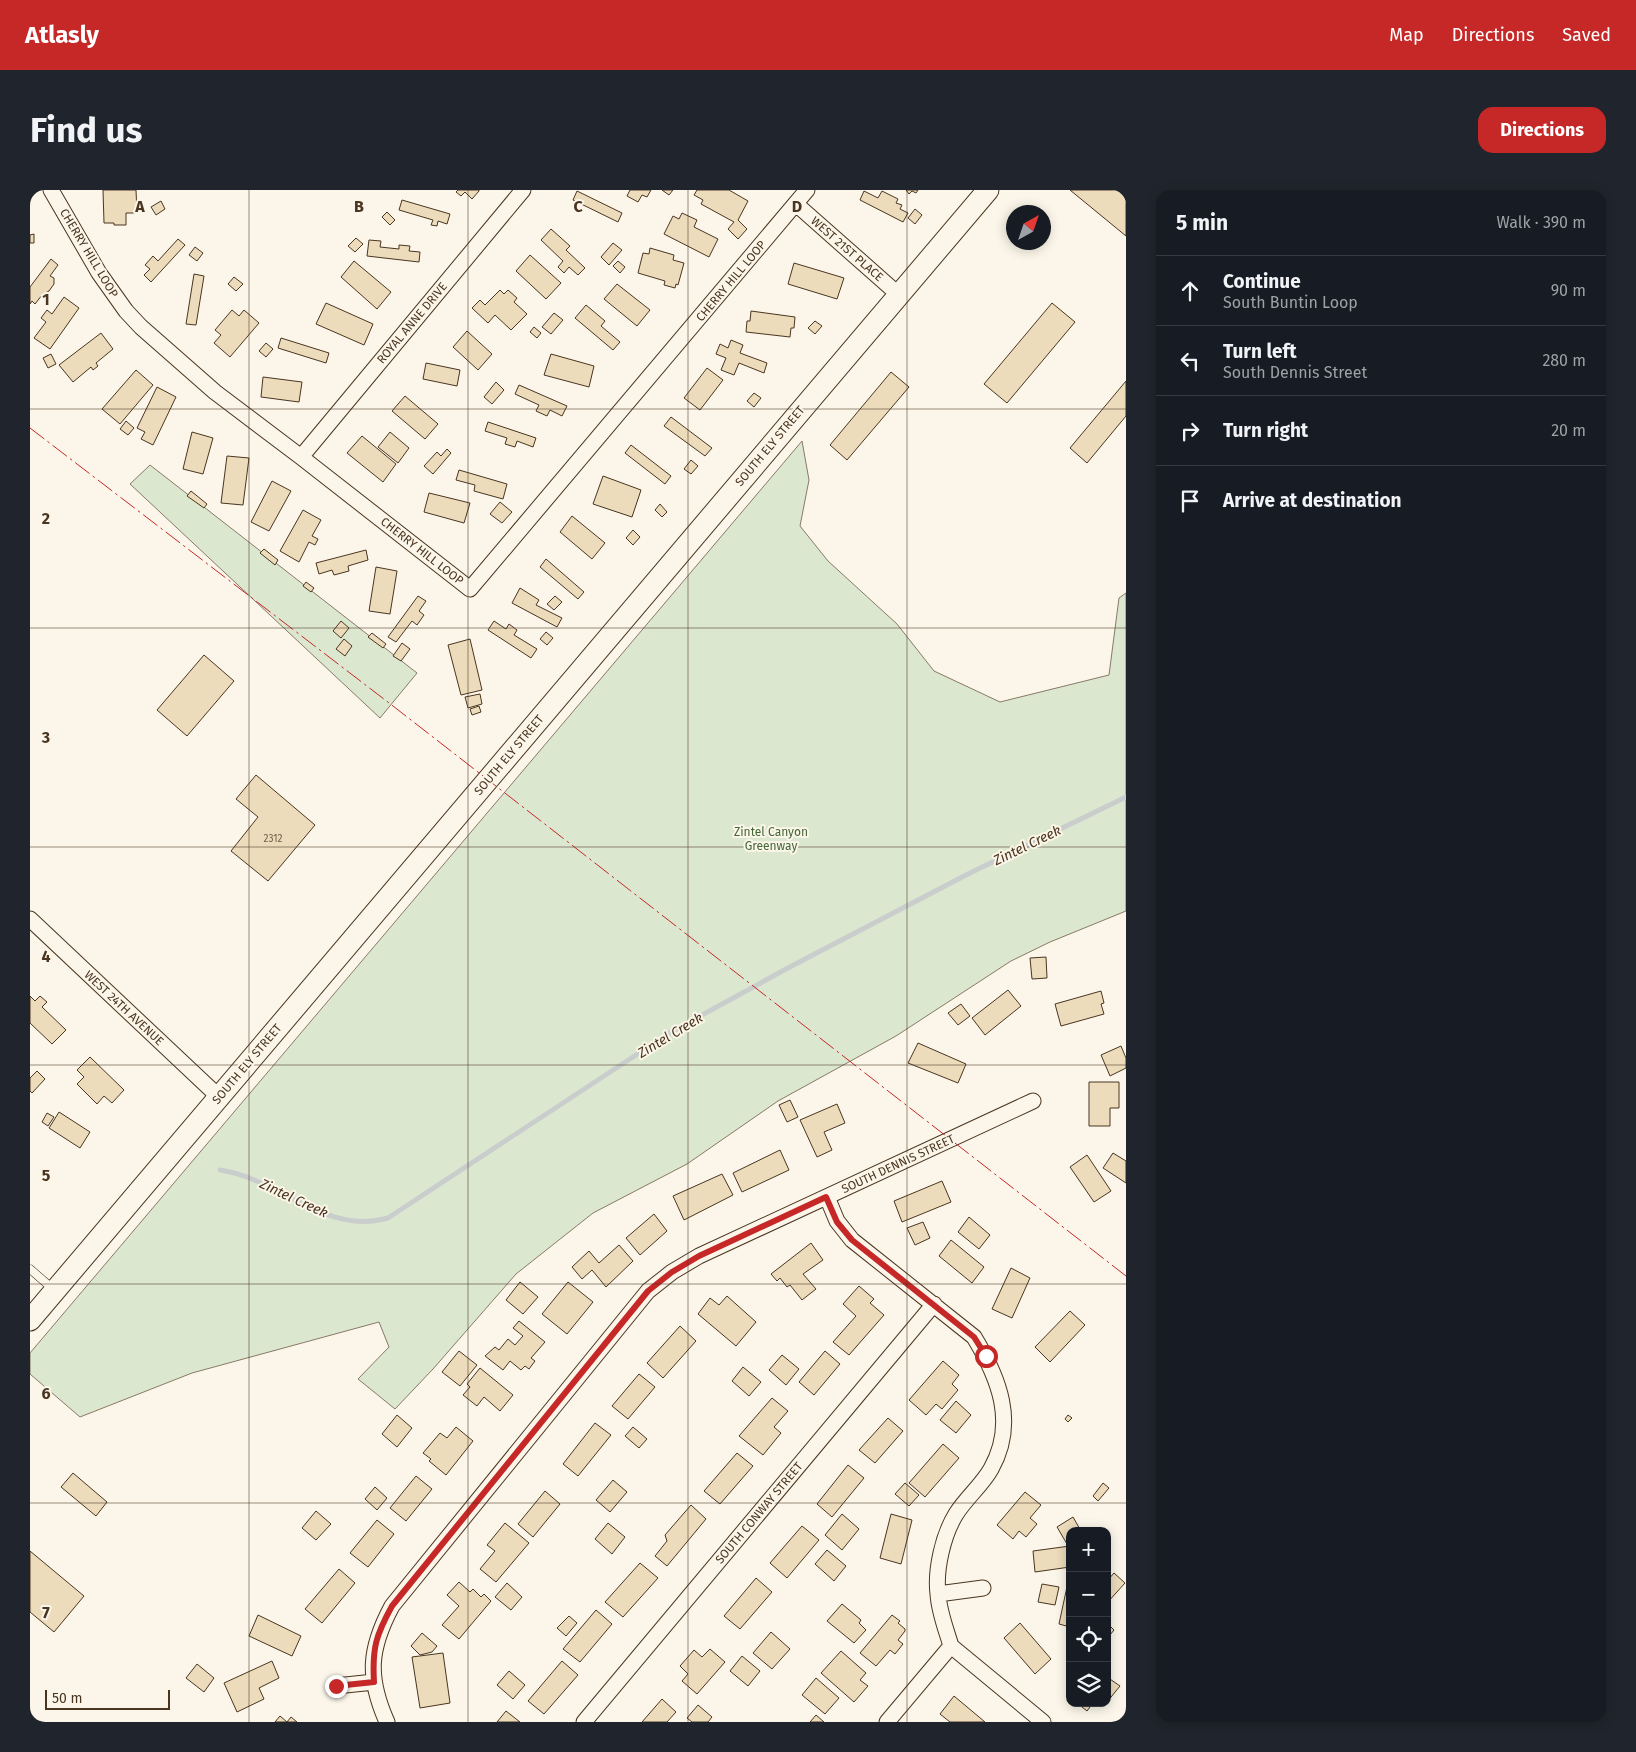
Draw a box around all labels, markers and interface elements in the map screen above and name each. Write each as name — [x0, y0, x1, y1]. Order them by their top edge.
text: Atlasly — [25, 21, 99, 49]
text: Map — [1389, 24, 1424, 46]
text: Directions — [1452, 24, 1534, 46]
text: Saved — [1562, 24, 1611, 46]
button: Directions — [1478, 107, 1606, 153]
text: Find us — [30, 109, 142, 151]
text: A — [134, 197, 145, 216]
text: B — [354, 197, 364, 216]
text: C — [573, 197, 583, 216]
text: D — [792, 197, 802, 216]
north arrow — [1006, 205, 1051, 250]
street label: CHERRY HILL LOOP — [57, 206, 121, 300]
text: 5 min — [1176, 210, 1228, 236]
text: Walk · 390 m — [1496, 213, 1586, 232]
street label: WEST 21ST PLACE — [808, 214, 886, 284]
street label: CHERRY HILL LOOP — [693, 238, 769, 324]
text: Continue — [1223, 270, 1301, 293]
icon: ahead — [1176, 277, 1204, 305]
street label: ROYAL ANNE DRIVE — [374, 280, 450, 366]
text: 90 m — [1551, 281, 1586, 300]
text: 1 — [42, 290, 50, 309]
text: South Buntin Loop — [1223, 293, 1358, 312]
text: Turn left — [1223, 340, 1297, 363]
icon: left — [1176, 347, 1204, 375]
text: 280 m — [1542, 351, 1586, 370]
text: South Dennis Street — [1223, 363, 1367, 382]
street label: SOUTH ELY STREET — [732, 403, 808, 489]
icon: right — [1176, 417, 1204, 445]
text: Turn right — [1223, 419, 1308, 442]
text: 20 m — [1551, 421, 1586, 440]
icon: arrive — [1176, 487, 1204, 515]
text: Arrive at destination — [1223, 489, 1402, 512]
text: 2 — [42, 509, 50, 528]
street label: CHERRY HILL LOOP — [378, 514, 466, 588]
street label: SOUTH ELY STREET — [471, 712, 547, 798]
text: 3 — [41, 728, 50, 747]
water label: Zintel Creek — [990, 822, 1064, 870]
park label: Zintel Canyon Greenway — [734, 825, 808, 853]
house number: 2312 — [264, 833, 283, 845]
text: 4 — [41, 947, 51, 966]
street label: WEST 24TH AVENUE — [81, 968, 167, 1048]
water label: Zintel Creek — [634, 1009, 706, 1062]
street label: SOUTH ELY STREET — [209, 1021, 285, 1107]
street label: SOUTH DENNIS STREET — [839, 1131, 957, 1196]
text: 5 — [42, 1166, 51, 1185]
water label: Zintel Creek — [256, 1175, 331, 1222]
route start — [975, 1345, 998, 1368]
text: 6 — [41, 1384, 51, 1403]
street label: SOUTH CONWAY STREET — [712, 1459, 806, 1567]
map controls — [1066, 1527, 1111, 1707]
button: + — [1066, 1527, 1111, 1572]
button: − — [1066, 1572, 1111, 1617]
text: 7 — [42, 1603, 50, 1622]
button: locate — [1066, 1617, 1111, 1662]
button: layers — [1066, 1662, 1111, 1707]
route end — [325, 1675, 348, 1698]
scale bar — [45, 1687, 170, 1710]
text: 50 m — [52, 1690, 83, 1707]

